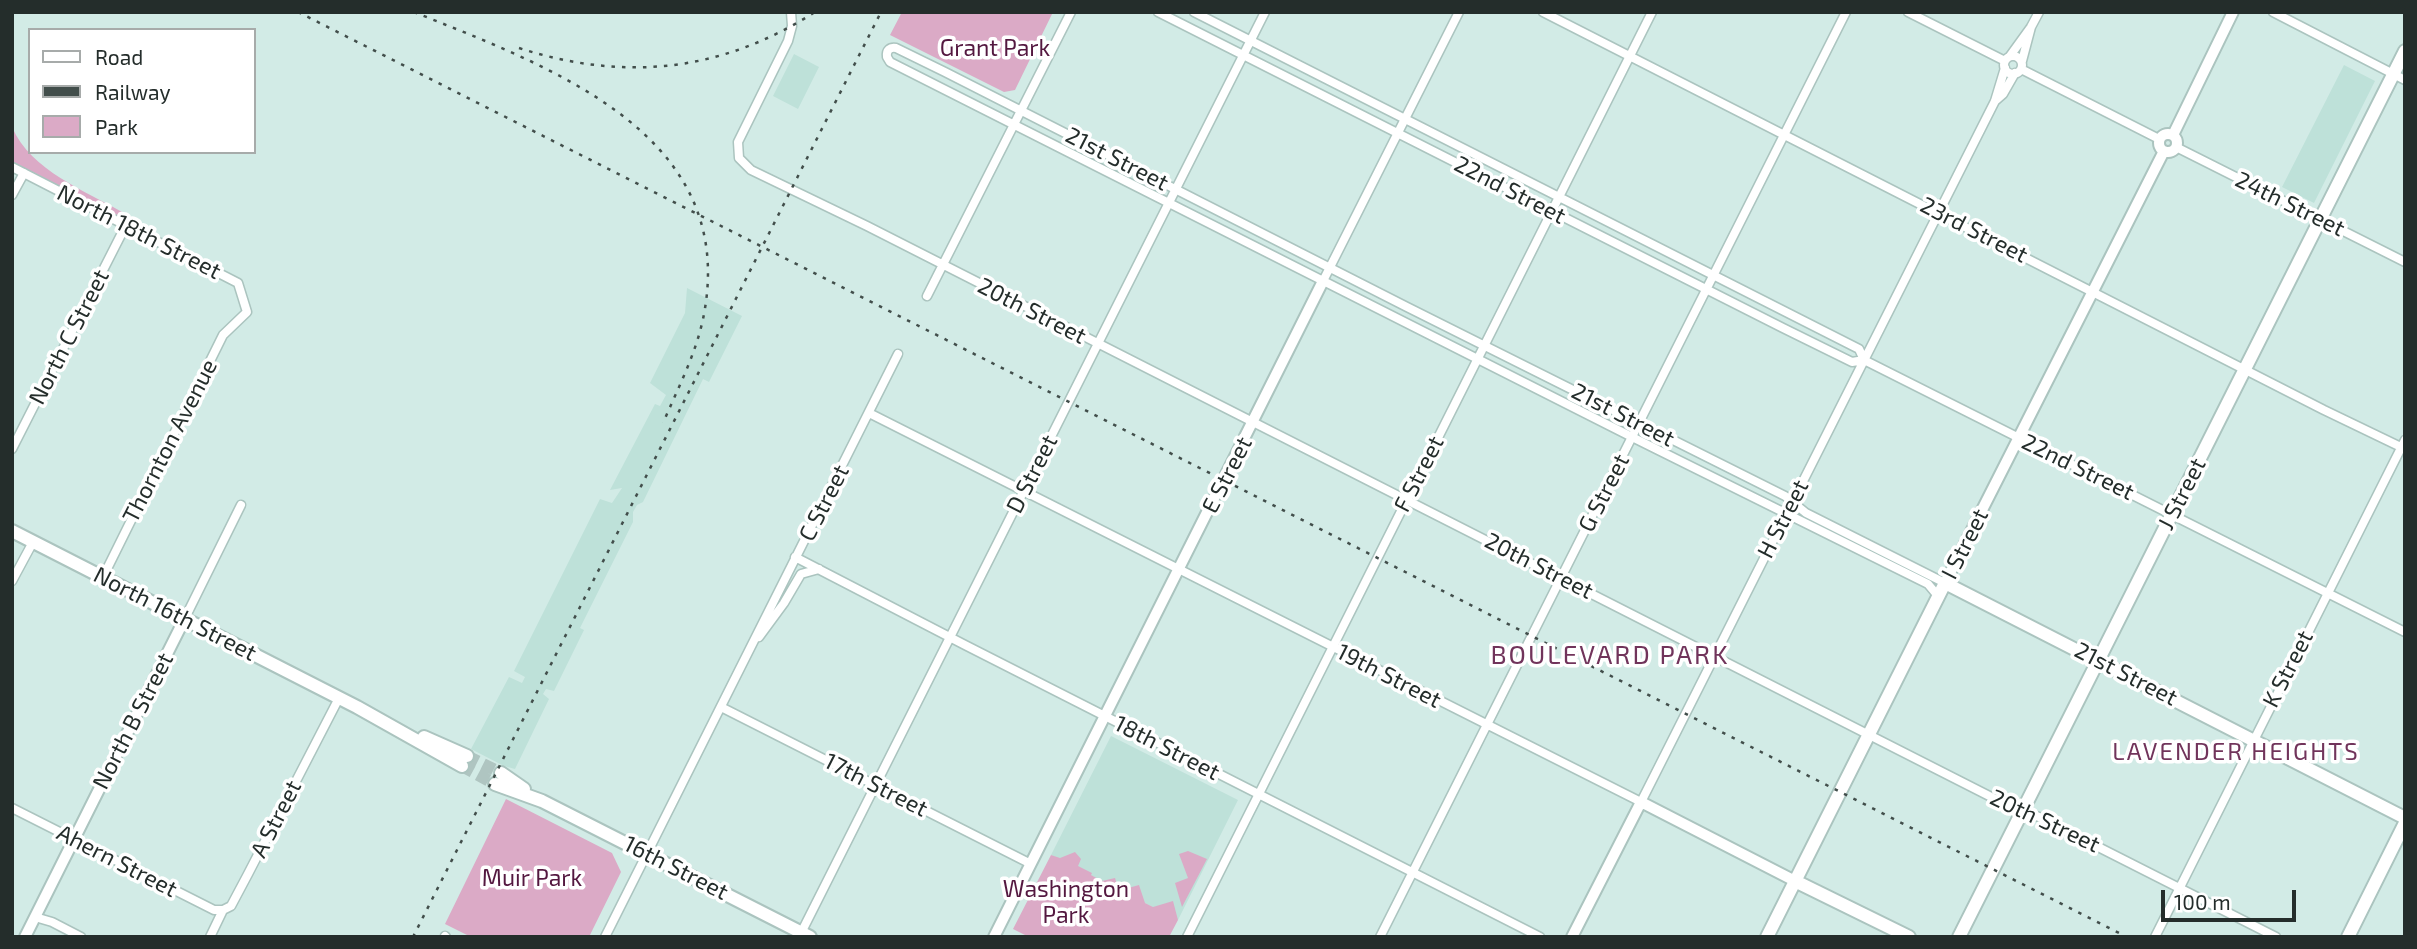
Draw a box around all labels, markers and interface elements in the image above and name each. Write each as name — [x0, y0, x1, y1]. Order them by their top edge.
legend — [28, 28, 256, 154]
park label: Grant Park — [940, 34, 1050, 62]
text: Road — [95, 44, 143, 69]
text: Railway — [95, 79, 171, 104]
text: Park — [95, 114, 138, 139]
street label: 21st Street — [1061, 121, 1173, 197]
street label: 22nd Street — [1450, 150, 1570, 230]
street label: 24th Street — [2231, 166, 2349, 242]
street label: North 18th Street — [53, 179, 225, 285]
street label: 23rd Street — [1916, 191, 2032, 269]
street label: North C Street — [23, 265, 115, 409]
street label: 20th Street — [973, 272, 1091, 350]
street label: Thornton Avenue — [117, 355, 223, 527]
street label: 21st Street — [1567, 377, 1679, 453]
street label: 22nd Street — [2017, 428, 2139, 506]
street label: D Street — [1001, 430, 1063, 518]
street label: F Street — [1388, 431, 1450, 517]
street label: E Street — [1196, 432, 1258, 518]
street label: G Street — [1573, 450, 1635, 536]
street label: J Street — [2152, 453, 2212, 535]
street label: C Street — [793, 460, 855, 546]
street label: H Street — [1752, 475, 1814, 563]
street label: I Street — [1936, 504, 1994, 584]
street label: 20th Street — [1480, 527, 1598, 605]
street label: North 16th Street — [89, 561, 261, 667]
street label: K Street — [2257, 626, 2319, 712]
street label: 21st Street — [2070, 636, 2182, 712]
street label: 19th Street — [1332, 638, 1446, 714]
district label: BOULEVARD PARK — [1492, 639, 1728, 671]
street label: North B Street — [87, 648, 179, 794]
street label: 18th Street — [1110, 710, 1224, 786]
district label: LAVENDER HEIGHTS — [2114, 738, 2358, 766]
street label: 17th Street — [820, 747, 932, 823]
street label: A Street — [245, 776, 307, 862]
street label: 20th Street — [1986, 784, 2104, 858]
street label: Ahern Street — [52, 819, 182, 903]
street label: 16th Street — [619, 830, 733, 906]
park label: Muir Park — [482, 864, 582, 892]
park label: Washington Park — [1003, 875, 1129, 929]
scale bar — [2165, 876, 2300, 920]
text: 100 m — [2174, 889, 2231, 914]

